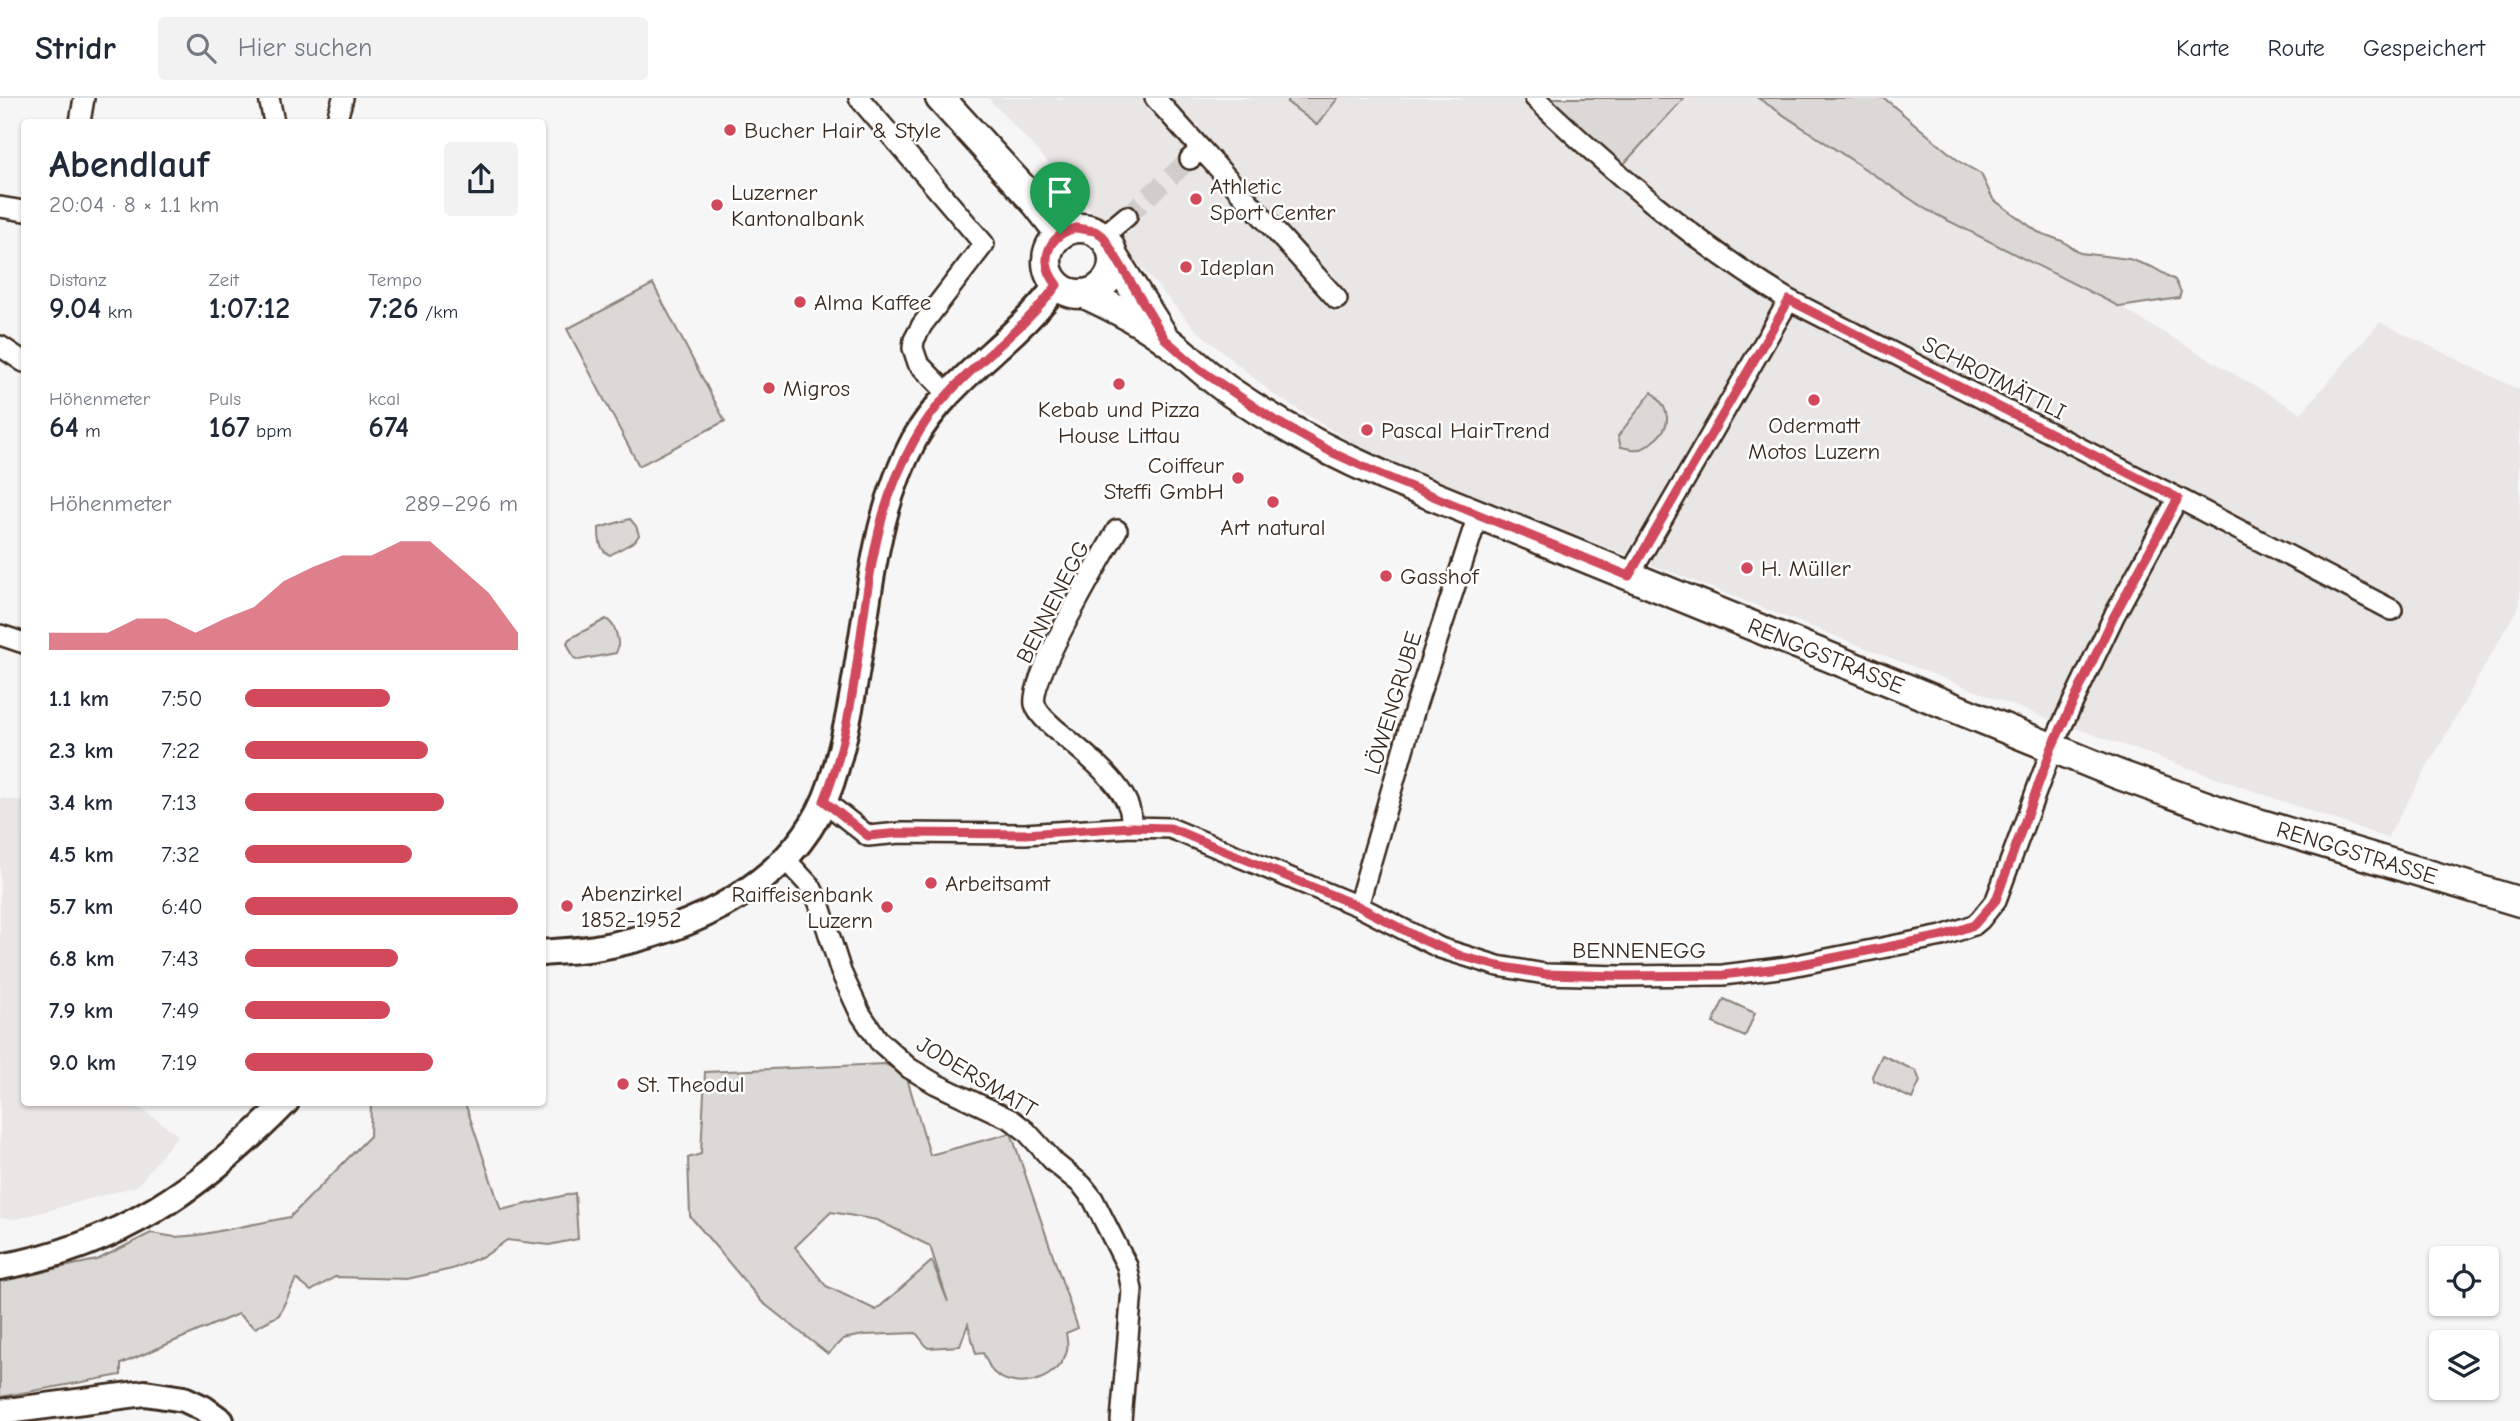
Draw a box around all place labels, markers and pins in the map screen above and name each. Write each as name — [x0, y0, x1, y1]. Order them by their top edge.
place label: Bucher Hair & Style — [744, 117, 941, 144]
marker: Bucher Hair & Style — [722, 122, 738, 138]
pin — [1030, 162, 1090, 234]
place label: Athletic Sport Center — [1210, 173, 1336, 226]
place label: Luzerner Kantonalbank — [731, 179, 864, 232]
marker: Athletic Sport Center — [1188, 191, 1204, 207]
marker: Luzerner Kantonalbank — [709, 197, 725, 213]
place label: Ideplan — [1200, 254, 1275, 281]
marker: Ideplan — [1178, 259, 1194, 275]
place label: Alma Kaffee — [814, 289, 931, 316]
marker: Alma Kaffee — [792, 294, 808, 310]
place label: Migros — [783, 375, 850, 402]
marker: Kebab und Pizza House Littau — [1111, 376, 1127, 392]
marker: Migros — [761, 380, 777, 396]
marker: Odermatt Motos Luzern — [1806, 392, 1822, 408]
place label: Kebab und Pizza House Littau — [1038, 396, 1200, 449]
place label: Odermatt Motos Luzern — [1748, 412, 1880, 465]
place label: Pascal HairTrend — [1381, 417, 1550, 444]
marker: Pascal HairTrend — [1359, 422, 1375, 438]
place label: Coiffeur Steffi GmbH — [1104, 452, 1225, 505]
marker: Coiffeur Steffi GmbH — [1230, 470, 1246, 486]
marker: Art natural — [1265, 494, 1281, 510]
place label: Art natural — [1220, 514, 1326, 541]
place label: H. Müller — [1761, 555, 1851, 582]
marker: H. Müller — [1739, 560, 1755, 576]
place label: Gasshof — [1400, 563, 1480, 590]
marker: Gasshof — [1378, 568, 1394, 584]
place label: Arbeitsamt — [945, 870, 1052, 897]
marker: Arbeitsamt — [923, 875, 939, 891]
place label: Abenzirkel 1852-1952 — [581, 880, 682, 933]
place label: Raiffeisenbank Luzern — [732, 881, 873, 934]
marker: Abenzirkel 1852-1952 — [559, 898, 575, 914]
marker: Raiffeisenbank Luzern — [879, 899, 895, 915]
place label: St. Theodul — [637, 1071, 744, 1098]
marker: St. Theodul — [615, 1076, 631, 1092]

